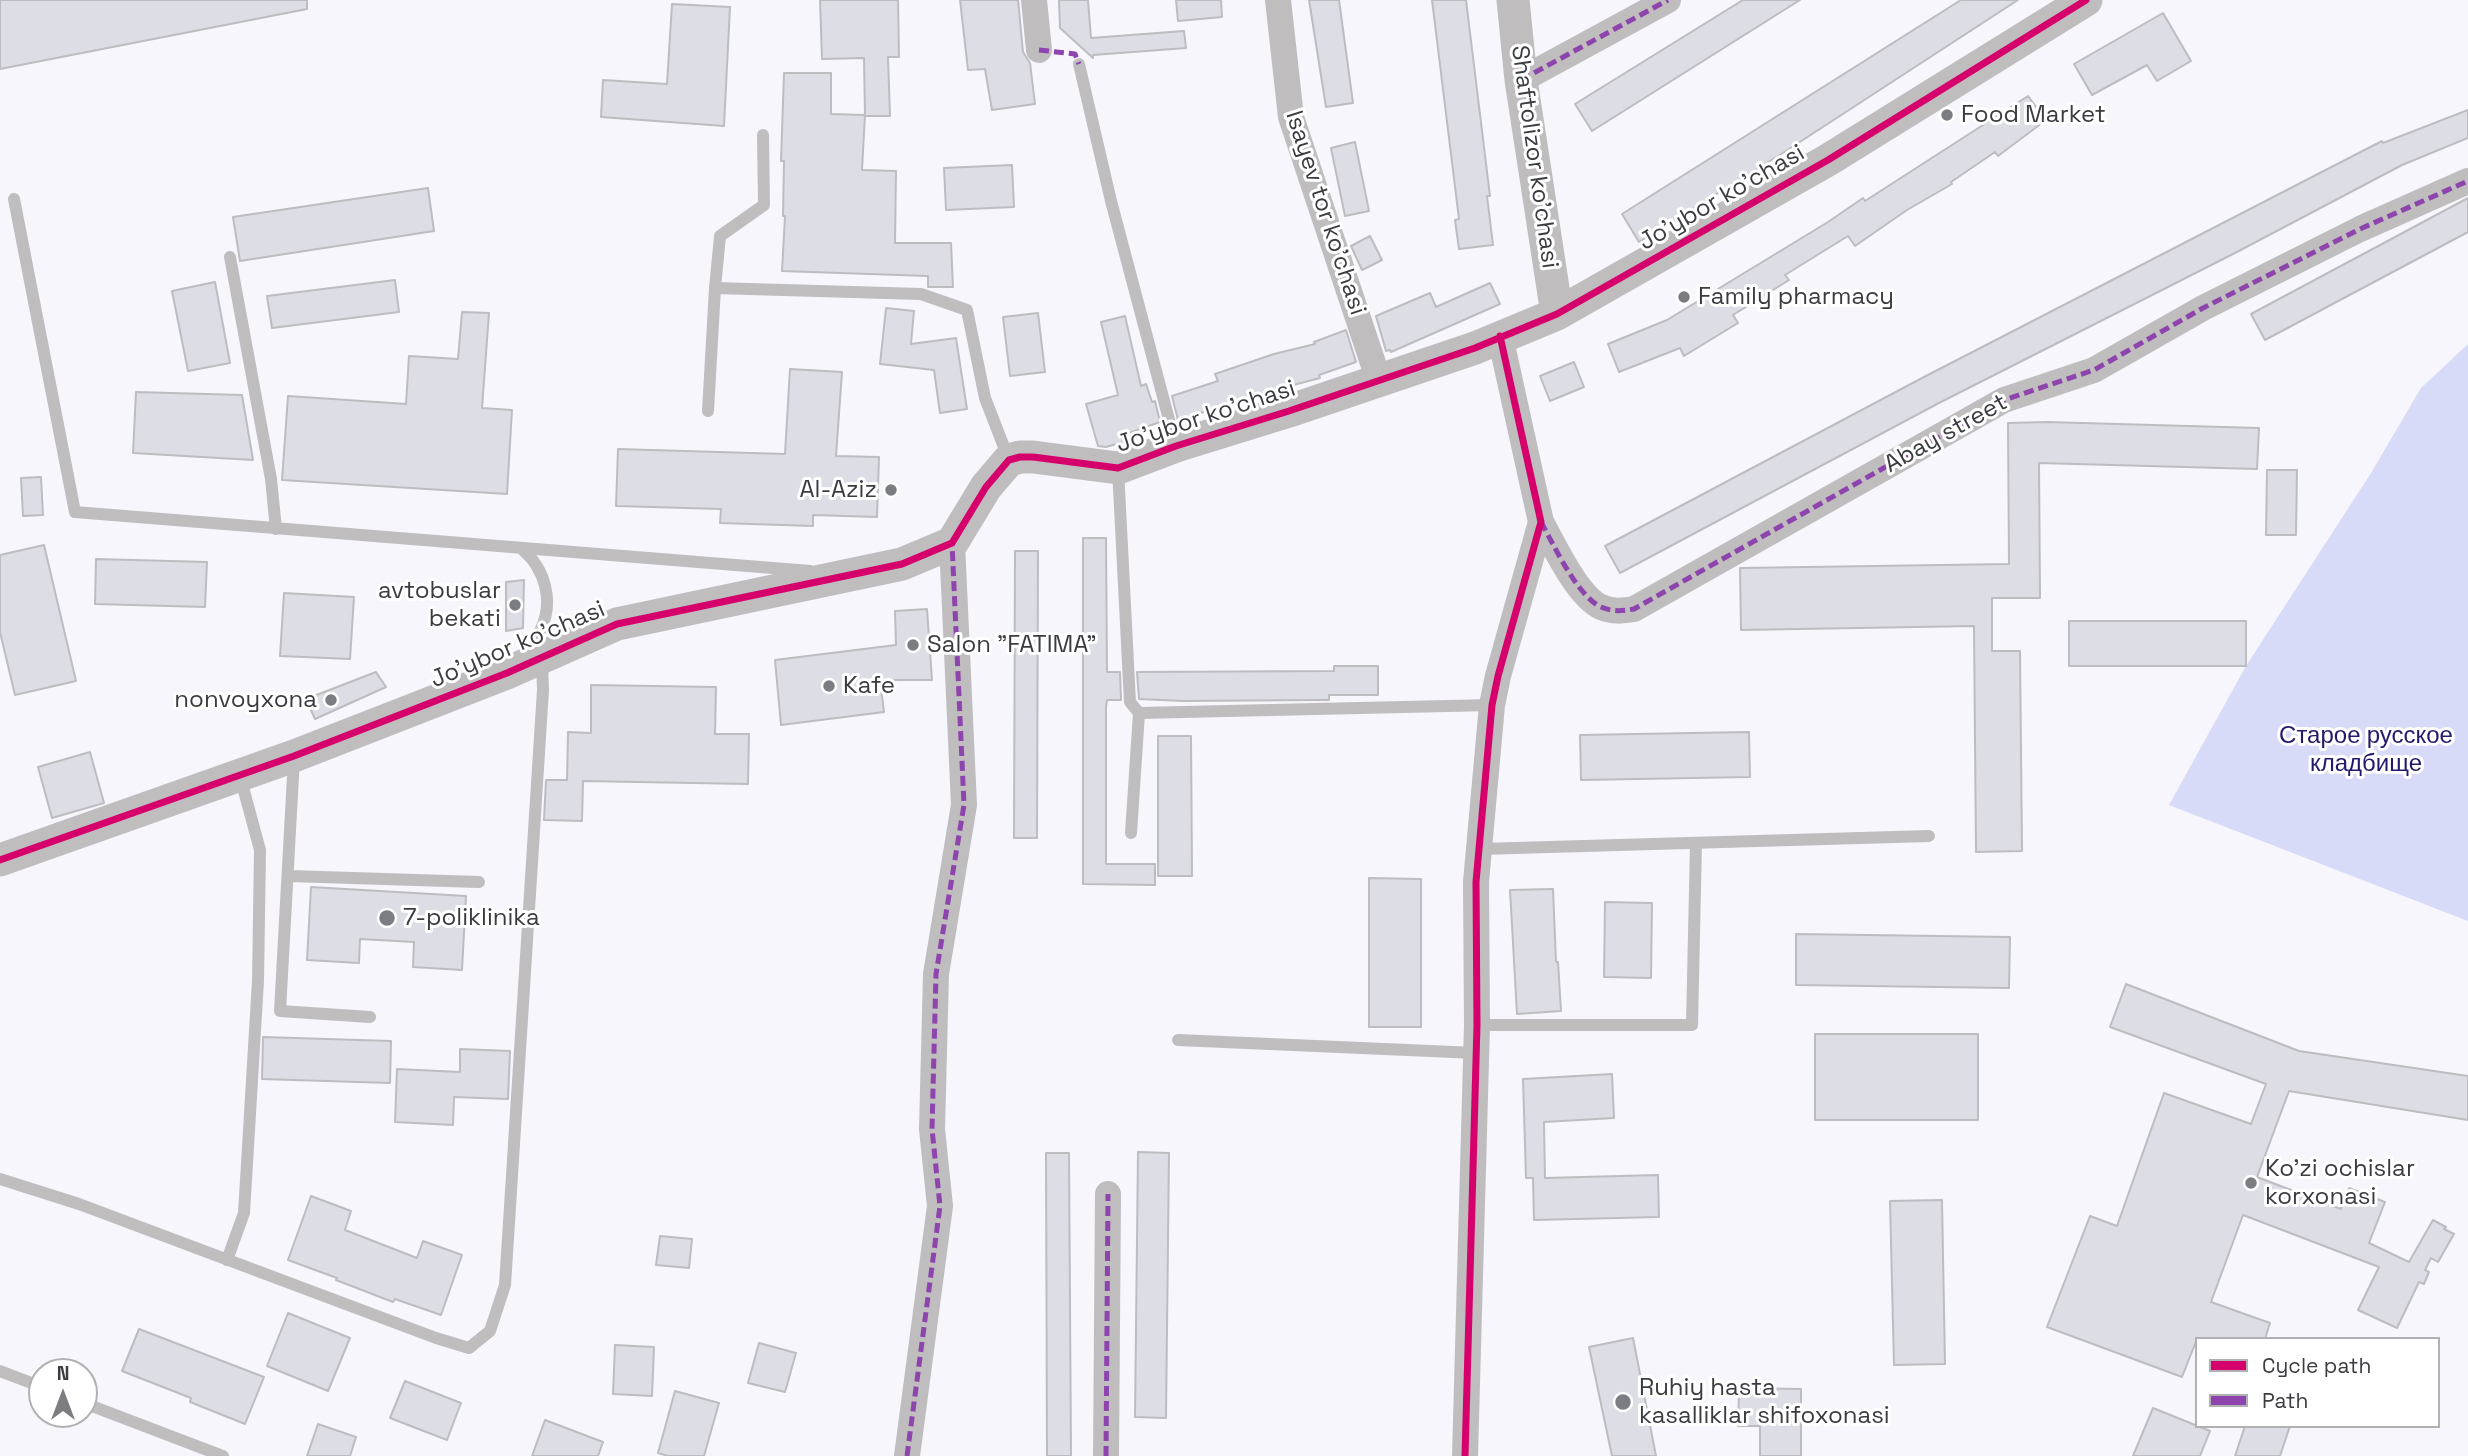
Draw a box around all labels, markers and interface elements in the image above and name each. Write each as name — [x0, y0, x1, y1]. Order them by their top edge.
street label: Shaftolizor ko'chasi — [1504, 44, 1564, 270]
place label: Food Market — [1961, 101, 2106, 129]
street label: Isayev tor ko'chasi — [1278, 107, 1372, 319]
marker: Food Market — [1939, 107, 1955, 123]
street label: Jo'ybor ko'chasi — [1634, 139, 1810, 257]
place label: Family pharmacy — [1698, 283, 1894, 311]
marker: Family pharmacy — [1676, 289, 1692, 305]
street label: Jo'ybor ko'chasi — [1113, 374, 1299, 460]
street label: Abay street — [1880, 388, 2012, 480]
place label: Al-Aziz — [799, 476, 877, 504]
marker: Al-Aziz — [883, 482, 899, 498]
place label: avtobuslar bekati — [378, 577, 501, 633]
street label: Jo'ybor ko'chasi — [426, 595, 610, 695]
marker: avtobuslar bekati — [507, 597, 523, 613]
place label: Salon "FATIMA" — [927, 631, 1096, 659]
marker: Salon "FATIMA" — [905, 637, 921, 653]
place label: Kafe — [843, 672, 895, 700]
marker: Kafe — [821, 678, 837, 694]
place label: nonvoyxona — [174, 686, 317, 714]
marker: nonvoyxona — [323, 692, 339, 708]
park label: Старое русское кладбище — [2279, 722, 2453, 778]
place label: 7-poliklinika — [403, 904, 540, 932]
marker: 7-poliklinika — [377, 908, 397, 928]
place label: Ko'zi ochislar korxonasi — [2265, 1155, 2415, 1211]
marker: Ko'zi ochislar korxonasi — [2243, 1175, 2259, 1191]
legend — [2195, 1337, 2440, 1428]
text: Cycle path — [2262, 1352, 2371, 1379]
north arrow — [28, 1358, 98, 1428]
text: N — [57, 1361, 69, 1386]
place label: Ruhiy hasta kasalliklar shifoxonasi — [1639, 1374, 1890, 1430]
text: Path — [2262, 1387, 2308, 1414]
marker: Ruhiy hasta kasalliklar shifoxonasi — [1613, 1392, 1633, 1412]

